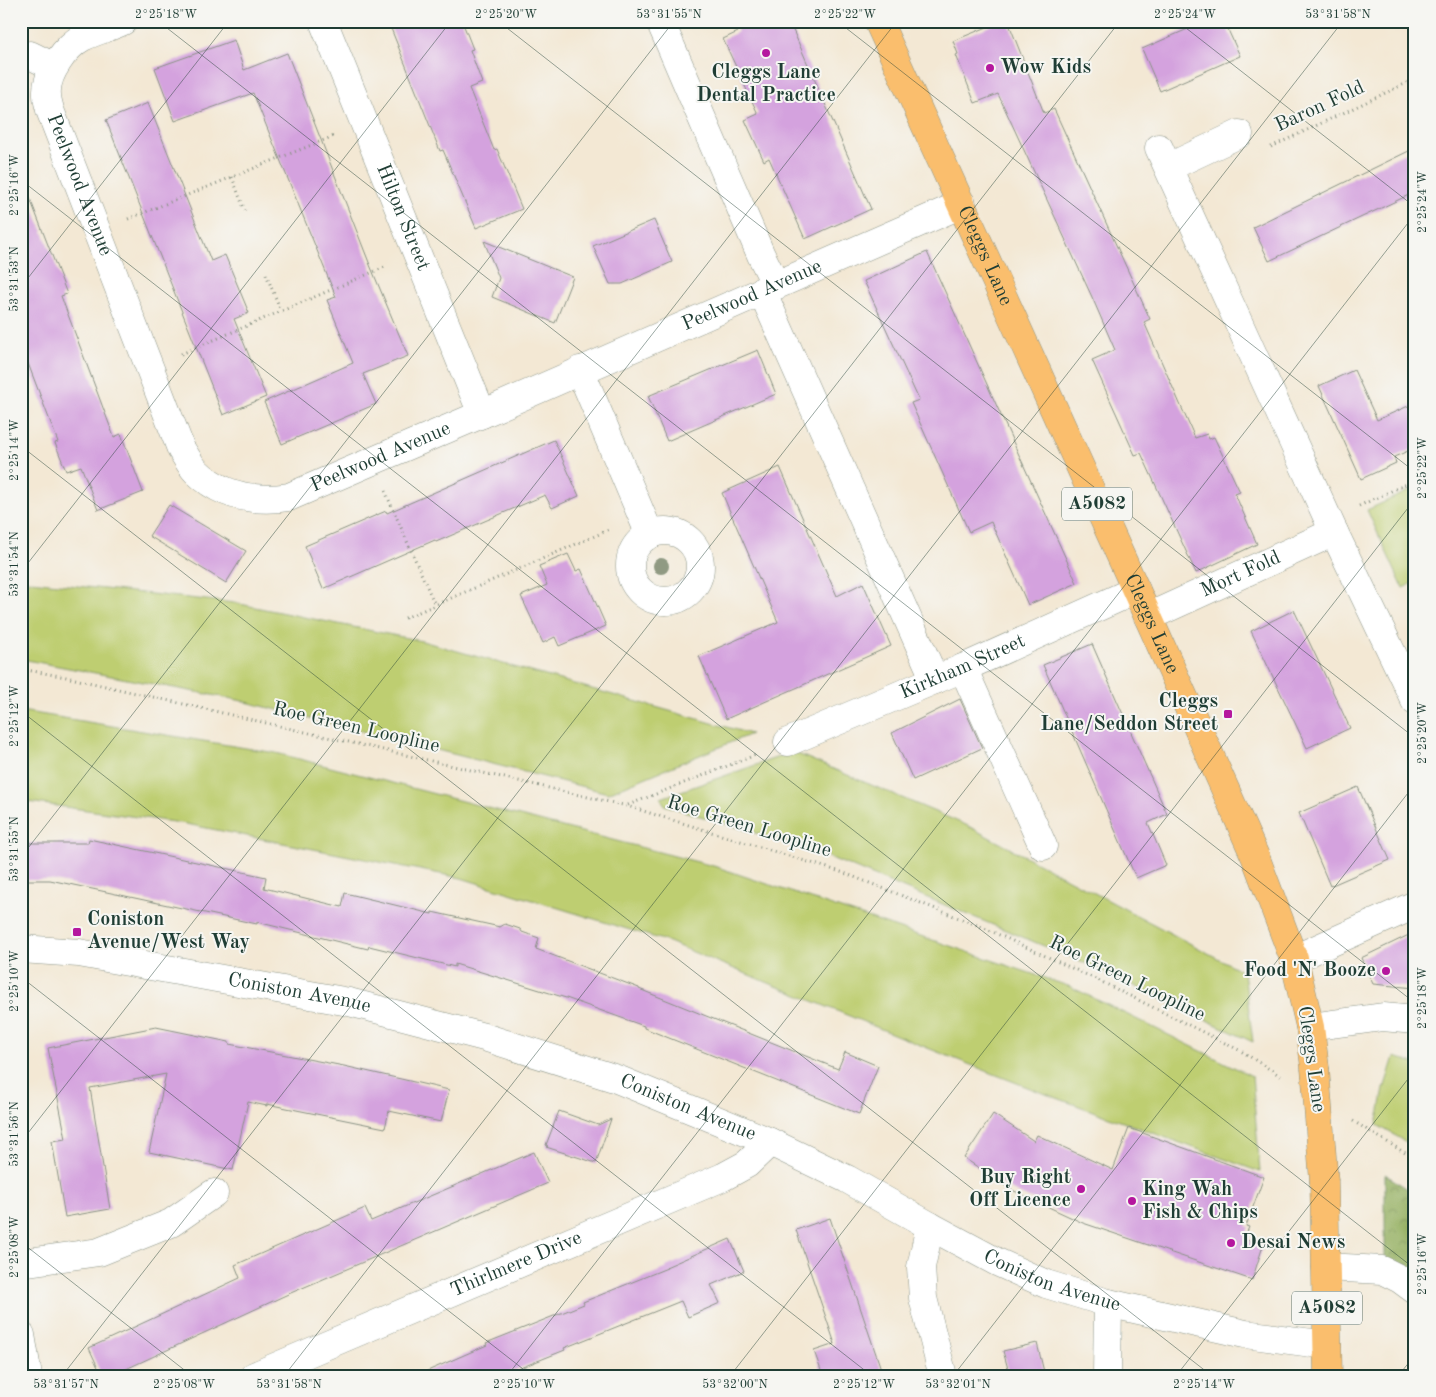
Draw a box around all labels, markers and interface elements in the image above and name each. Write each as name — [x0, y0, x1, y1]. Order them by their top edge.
text: 2°25'18"W — [135, 8, 197, 21]
text: 2°25'20"W — [475, 8, 537, 21]
text: 53°31'55"N — [636, 8, 702, 21]
text: 2°25'22"W — [814, 8, 876, 21]
text: 2°25'24"W — [1154, 8, 1216, 21]
text: 53°31'58"N — [1305, 8, 1371, 21]
marker: Cleggs Lane Dental Practice — [760, 47, 772, 59]
place label: Wow Kids — [1000, 58, 1091, 78]
marker: Wow Kids — [984, 62, 996, 74]
place label: Cleggs Lane Dental Practice — [696, 63, 836, 106]
street label: Baron Fold — [1272, 78, 1368, 136]
street label: Peelwood Avenue — [43, 111, 115, 259]
text: 2°25'16"W — [8, 154, 21, 216]
street label: Hilton Street — [372, 161, 433, 274]
text: 2°25'24"W — [1416, 171, 1429, 233]
street label: Cleggs Lane — [953, 203, 1016, 309]
text: 53°31'53"N — [8, 246, 21, 312]
street label: Peelwood Avenue — [679, 257, 825, 335]
text: 2°25'14"W — [8, 419, 21, 481]
street label: Peelwood Avenue — [308, 419, 454, 496]
text: 2°25'22"W — [1416, 437, 1429, 499]
road number: A5082 — [1062, 488, 1132, 520]
text: 53°31'54"N — [8, 531, 21, 597]
street label: Mort Fold — [1198, 548, 1284, 601]
street label: Cleggs Lane — [1120, 571, 1182, 677]
street label: Kirkham Street — [897, 631, 1028, 703]
text: 2°25'12"W — [8, 685, 21, 747]
place label: Cleggs Lane/Seddon Street — [1040, 692, 1218, 735]
street label: Roe Green Loopline — [271, 699, 441, 757]
text: 2°25'20"W — [1416, 702, 1429, 764]
marker: Cleggs Lane/Seddon Street — [1222, 708, 1234, 720]
street label: Roe Green Loopline — [664, 792, 834, 862]
text: 53°31'55"N — [8, 816, 21, 882]
place label: Coniston Avenue/West Way — [87, 910, 250, 953]
marker: Coniston Avenue/West Way — [71, 926, 83, 938]
street label: Roe Green Loopline — [1046, 933, 1208, 1025]
text: 2°25'10"W — [8, 950, 21, 1012]
place label: Food 'N' Booze — [1243, 961, 1376, 981]
marker: Food 'N' Booze — [1380, 965, 1392, 977]
text: 2°25'18"W — [1416, 967, 1429, 1029]
street label: Coniston Avenue — [226, 970, 373, 1017]
street label: Cleggs Lane — [1294, 1005, 1328, 1113]
street label: Coniston Avenue — [617, 1071, 759, 1145]
text: 53°31'56"N — [8, 1101, 21, 1167]
place label: Buy Right Off Licence — [969, 1168, 1071, 1211]
place label: King Wah Fish & Chips — [1142, 1180, 1258, 1223]
marker: Buy Right Off Licence — [1075, 1183, 1087, 1195]
marker: King Wah Fish & Chips — [1126, 1195, 1138, 1207]
text: 2°25'08"W — [8, 1216, 21, 1278]
street label: Thirlmere Drive — [448, 1228, 585, 1301]
place label: Desai News — [1241, 1233, 1345, 1253]
text: 2°25'16"W — [1416, 1233, 1429, 1295]
marker: Desai News — [1225, 1237, 1237, 1249]
street label: Coniston Avenue — [980, 1246, 1122, 1315]
road number: A5082 — [1292, 1292, 1362, 1325]
text: 53°31'57"N — [33, 1378, 99, 1391]
text: 2°25'08"W — [153, 1378, 215, 1391]
text: 53°31'58"N — [256, 1378, 322, 1391]
text: 2°25'10"W — [493, 1378, 555, 1391]
text: 53°32'00"N — [702, 1378, 768, 1391]
text: 2°25'12"W — [833, 1378, 895, 1391]
text: 53°32'01"N — [925, 1378, 991, 1391]
text: 2°25'14"W — [1173, 1378, 1235, 1391]

